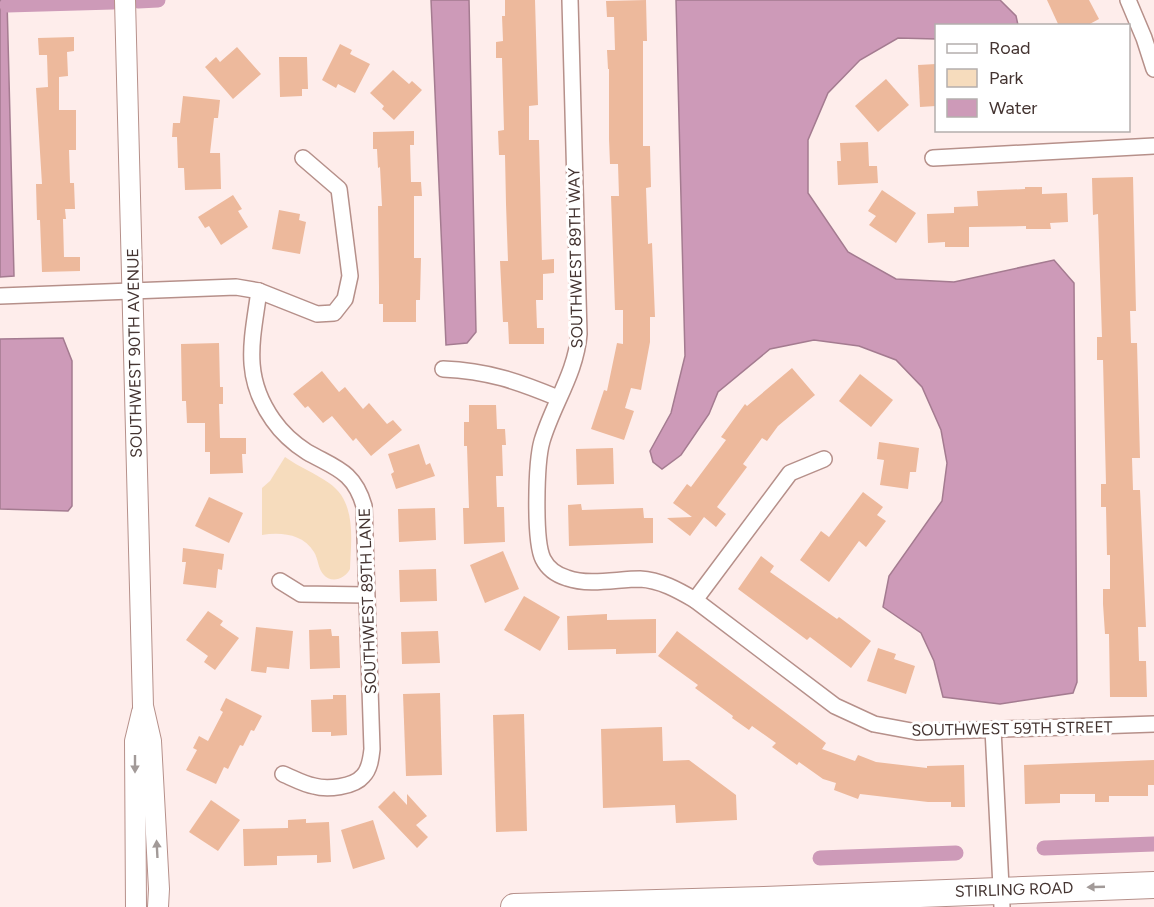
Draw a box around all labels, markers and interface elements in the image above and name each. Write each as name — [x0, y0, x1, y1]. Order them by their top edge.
legend — [935, 24, 1130, 132]
text: Road — [989, 37, 1030, 59]
text: Park — [989, 67, 1024, 89]
text: Water — [989, 97, 1037, 119]
street label: SOUTHWEST 89TH WAY — [564, 167, 587, 348]
street label: SOUTHWEST 90TH AVENUE — [123, 248, 146, 458]
street label: SOUTHWEST 89TH LANE — [355, 508, 380, 694]
street label: SOUTHWEST 59TH STREET — [911, 717, 1113, 740]
one-way arrow — [130, 754, 140, 773]
one-way arrow — [153, 839, 162, 858]
street label: STIRLING ROAD — [955, 878, 1074, 901]
one-way arrow — [1086, 882, 1105, 891]

